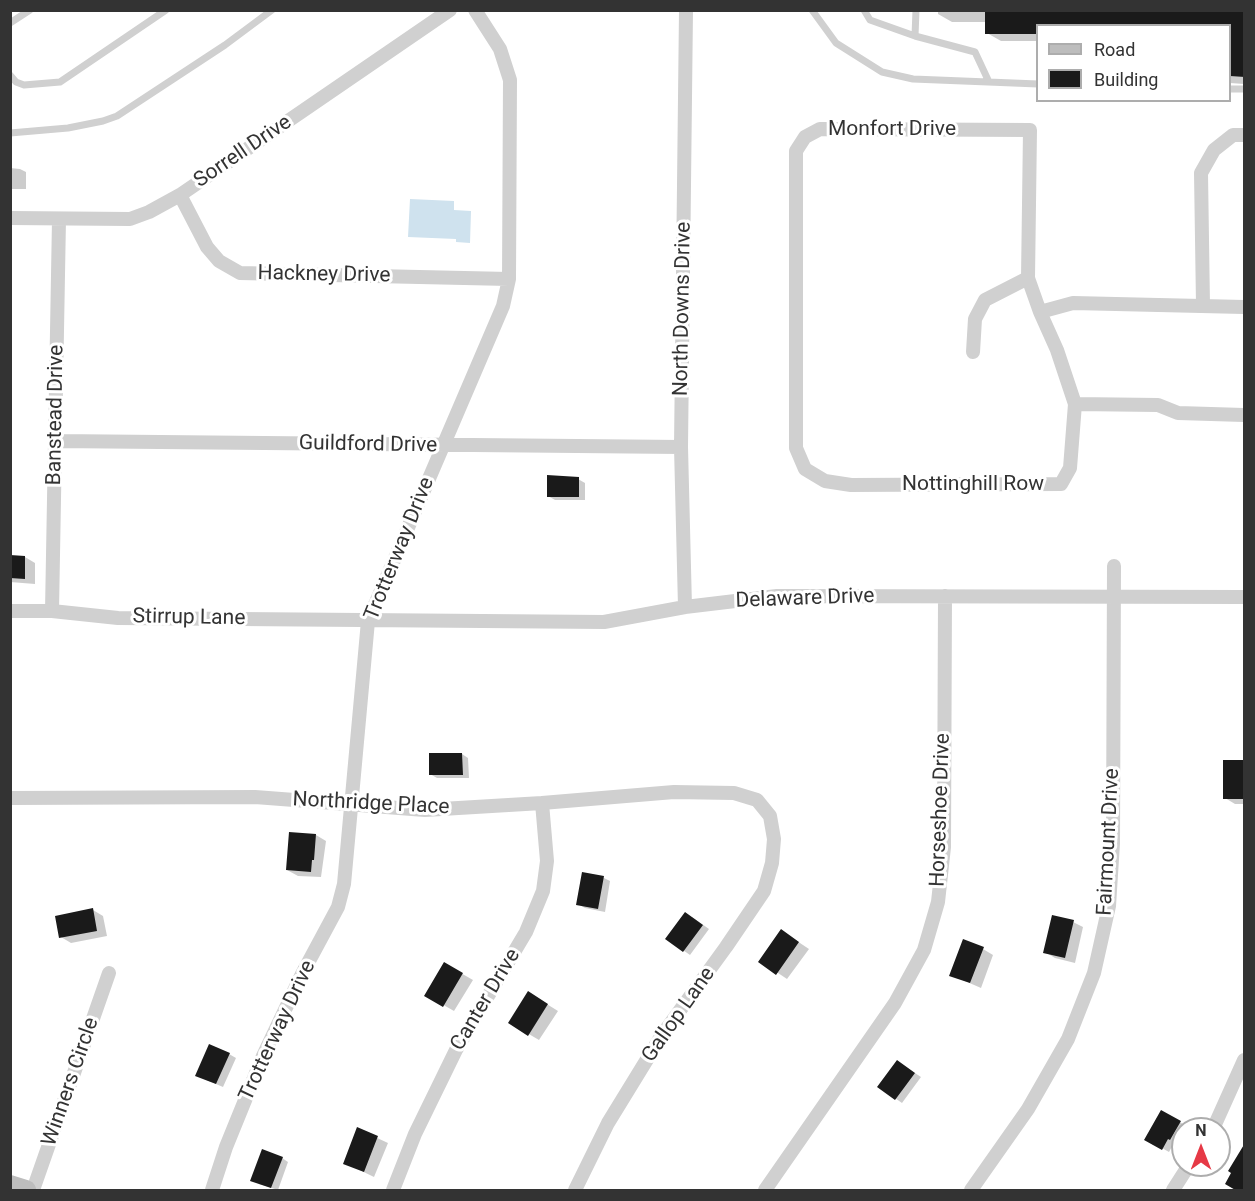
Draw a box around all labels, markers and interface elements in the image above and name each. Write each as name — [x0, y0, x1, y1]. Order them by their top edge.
legend — [1036, 24, 1231, 102]
text: Road — [1094, 39, 1135, 60]
text: Building — [1094, 69, 1158, 90]
street label: Sorrell Drive — [189, 110, 297, 194]
street label: Monfort Drive — [828, 117, 956, 143]
street label: North Downs Drive — [669, 221, 697, 397]
street label: Hackney Drive — [257, 261, 391, 289]
street label: Banstead Drive — [42, 344, 70, 486]
street label: Guildford Drive — [299, 431, 437, 459]
street label: Nottinghill Row — [902, 472, 1044, 498]
street label: Trotterway Drive — [360, 474, 440, 624]
street label: Delaware Drive — [735, 584, 875, 614]
street label: Stirrup Lane — [132, 604, 246, 632]
street label: Horseshoe Drive — [926, 733, 956, 887]
street label: Fairmount Drive — [1093, 768, 1125, 916]
street label: Northridge Place — [292, 787, 450, 821]
street label: Canter Drive — [446, 945, 526, 1055]
street label: Trotterway Drive — [234, 957, 322, 1105]
street label: Gallop Lane — [637, 963, 721, 1067]
street label: Winners Circle — [37, 1014, 105, 1150]
north arrow — [1171, 1117, 1231, 1177]
text: N — [1195, 1121, 1207, 1140]

